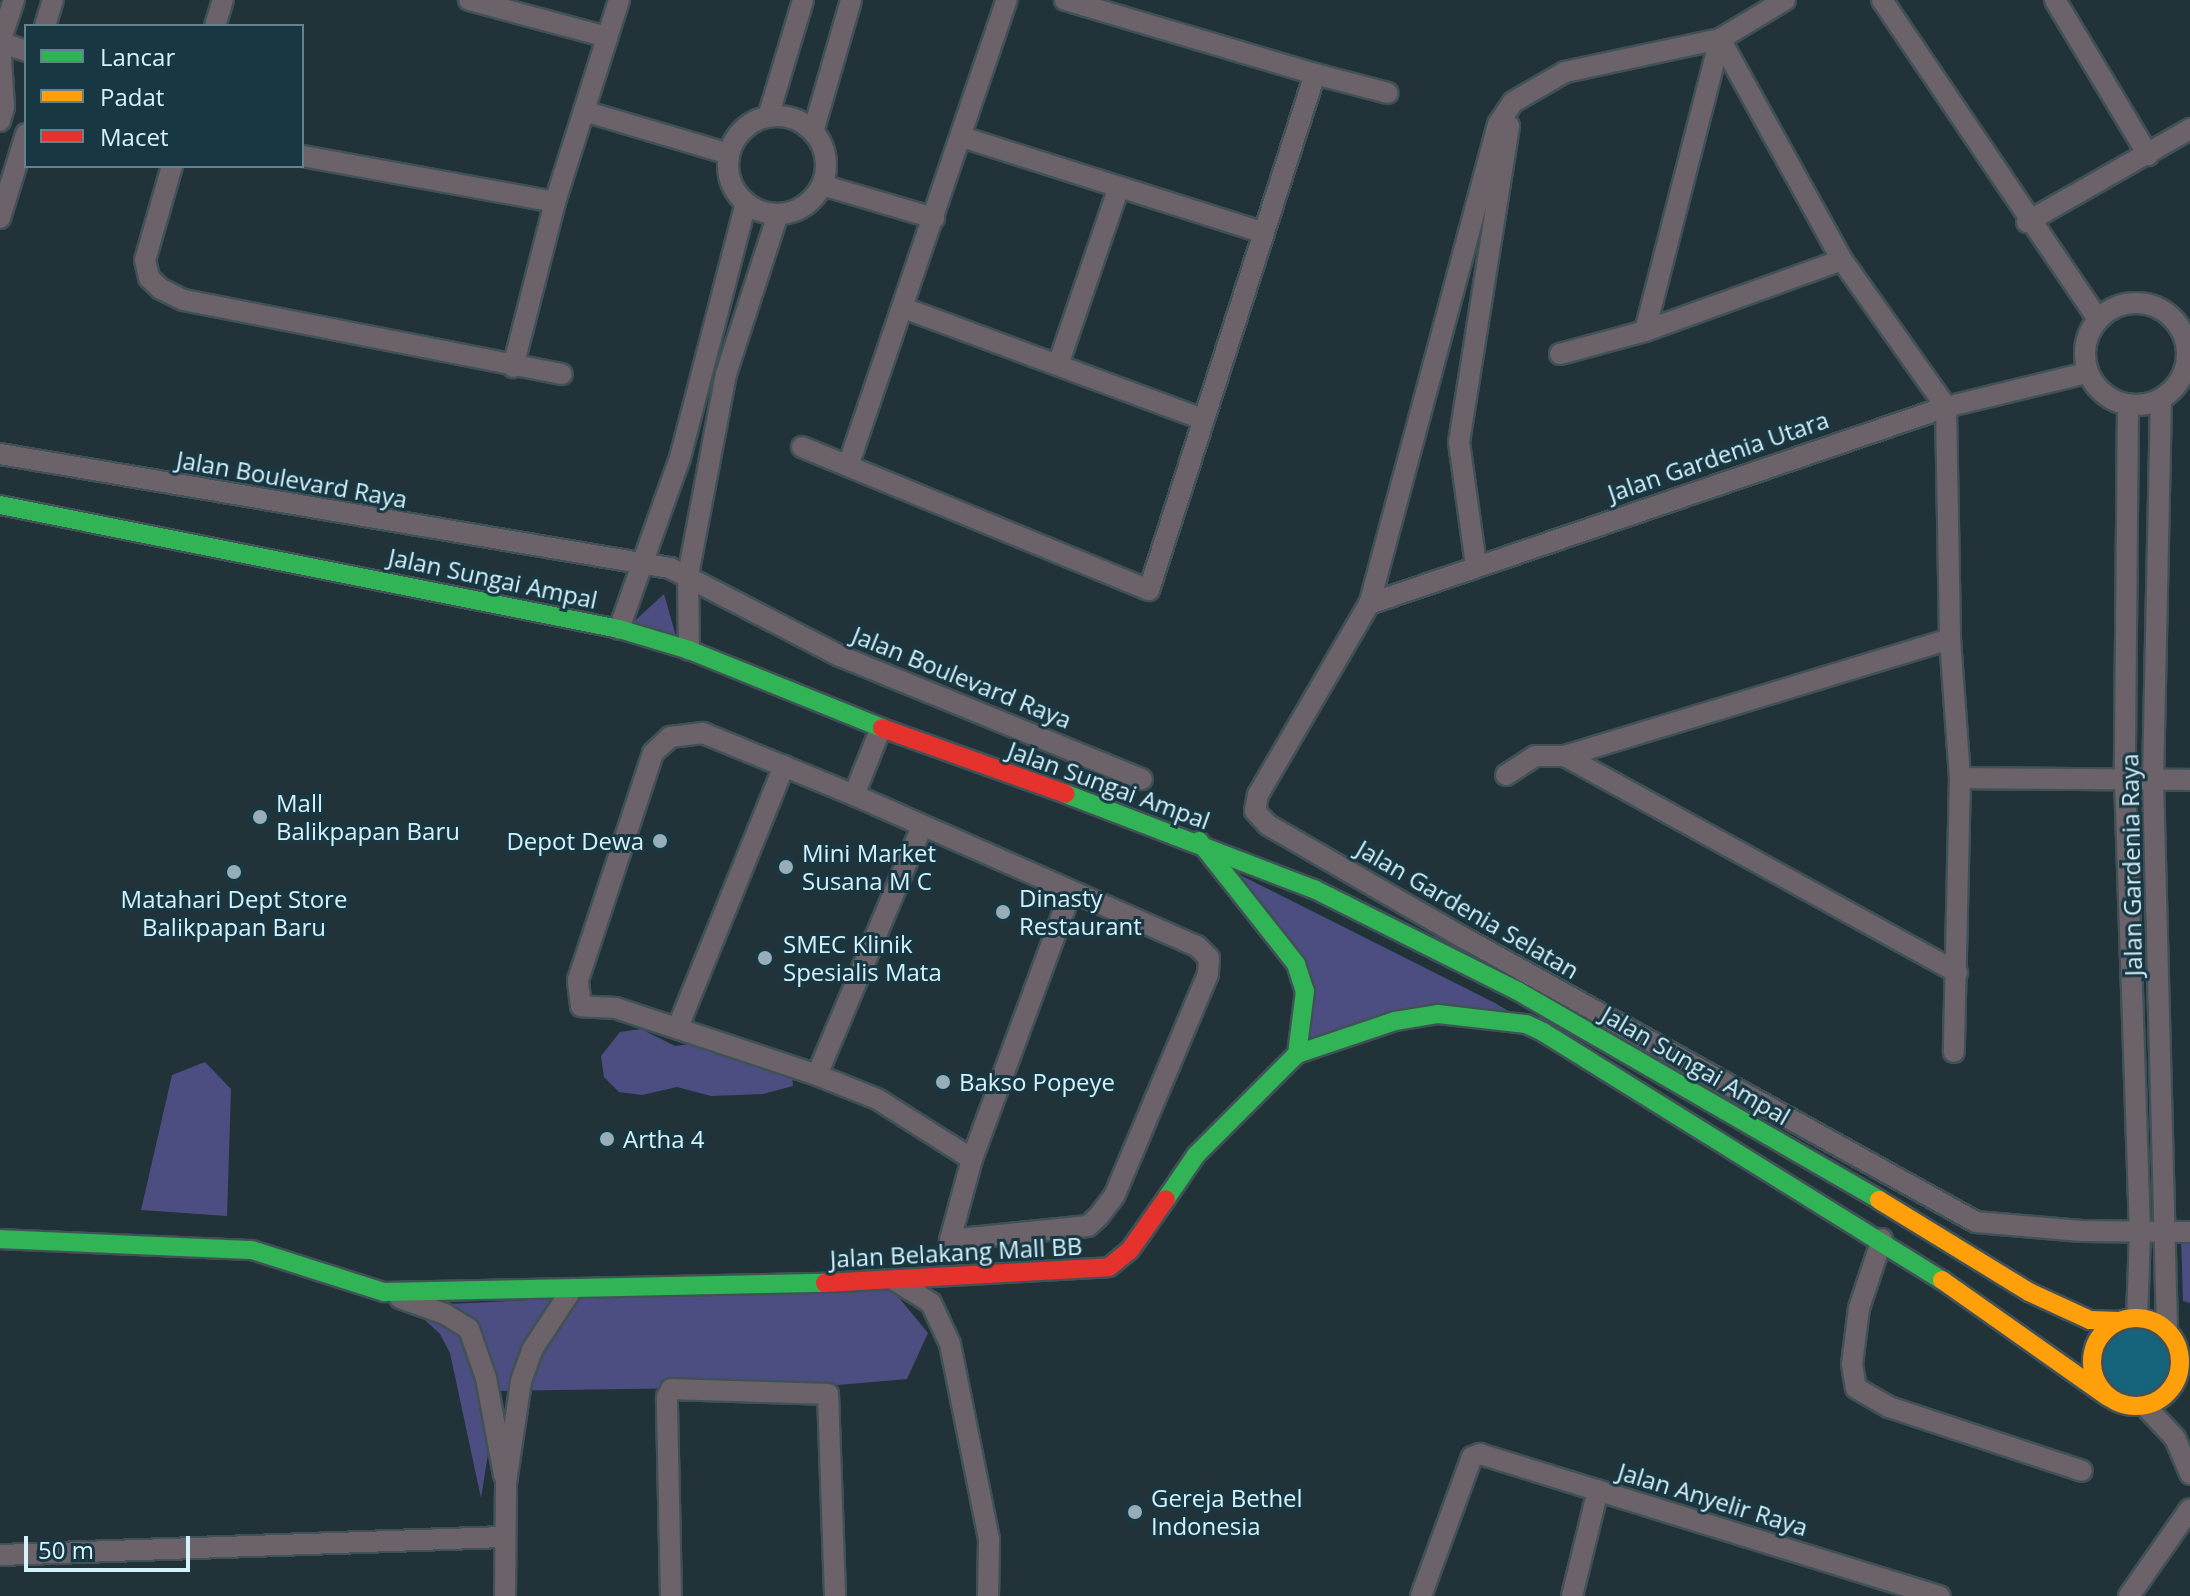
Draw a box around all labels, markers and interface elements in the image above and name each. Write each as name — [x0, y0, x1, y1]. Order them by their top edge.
legend — [24, 24, 304, 168]
text: Lancar — [100, 40, 175, 73]
text: Padat — [100, 80, 164, 113]
text: Macet — [100, 120, 168, 153]
street label: Jalan Gardenia Utara — [1604, 405, 1832, 507]
street label: Jalan Boulevard Raya — [174, 445, 410, 513]
street label: Jalan Sungai Ampal — [386, 542, 600, 614]
street label: Jalan Boulevard Raya — [848, 620, 1076, 734]
street label: Jalan Sungai Ampal — [1004, 735, 1214, 835]
street label: Jalan Gardenia Raya — [2115, 753, 2147, 977]
place label: Mall Balikpapan Baru — [276, 789, 460, 845]
marker: Mall Balikpapan Baru — [251, 808, 269, 826]
place label: Depot Dewa — [506, 827, 644, 855]
marker: Depot Dewa — [651, 832, 669, 850]
street label: Jalan Gardenia Selatan — [1352, 834, 1584, 984]
place label: Mini Market Susana M C — [802, 839, 936, 895]
marker: Mini Market Susana M C — [777, 858, 795, 876]
marker: Matahari Dept Store Balikpapan Baru — [225, 863, 243, 881]
place label: Dinasty Restaurant — [1019, 884, 1142, 940]
place label: Matahari Dept Store Balikpapan Baru — [121, 885, 347, 941]
marker: Dinasty Restaurant — [994, 903, 1012, 921]
place label: SMEC Klinik Spesialis Mata — [783, 930, 942, 986]
marker: SMEC Klinik Spesialis Mata — [754, 947, 776, 969]
street label: Jalan Sungai Ampal — [1597, 999, 1795, 1131]
place label: Bakso Popeye — [959, 1068, 1115, 1096]
marker: Bakso Popeye — [934, 1073, 952, 1091]
place label: Artha 4 — [623, 1125, 705, 1153]
marker: Artha 4 — [598, 1130, 616, 1148]
street label: Jalan Belakang Mall BB — [829, 1231, 1083, 1273]
street label: Jalan Anyelir Raya — [1615, 1456, 1811, 1542]
place label: Gereja Bethel Indonesia — [1151, 1484, 1303, 1540]
marker: Gereja Bethel Indonesia — [1126, 1503, 1144, 1521]
scale bar — [28, 1520, 194, 1570]
text: 50 m — [38, 1533, 94, 1566]

